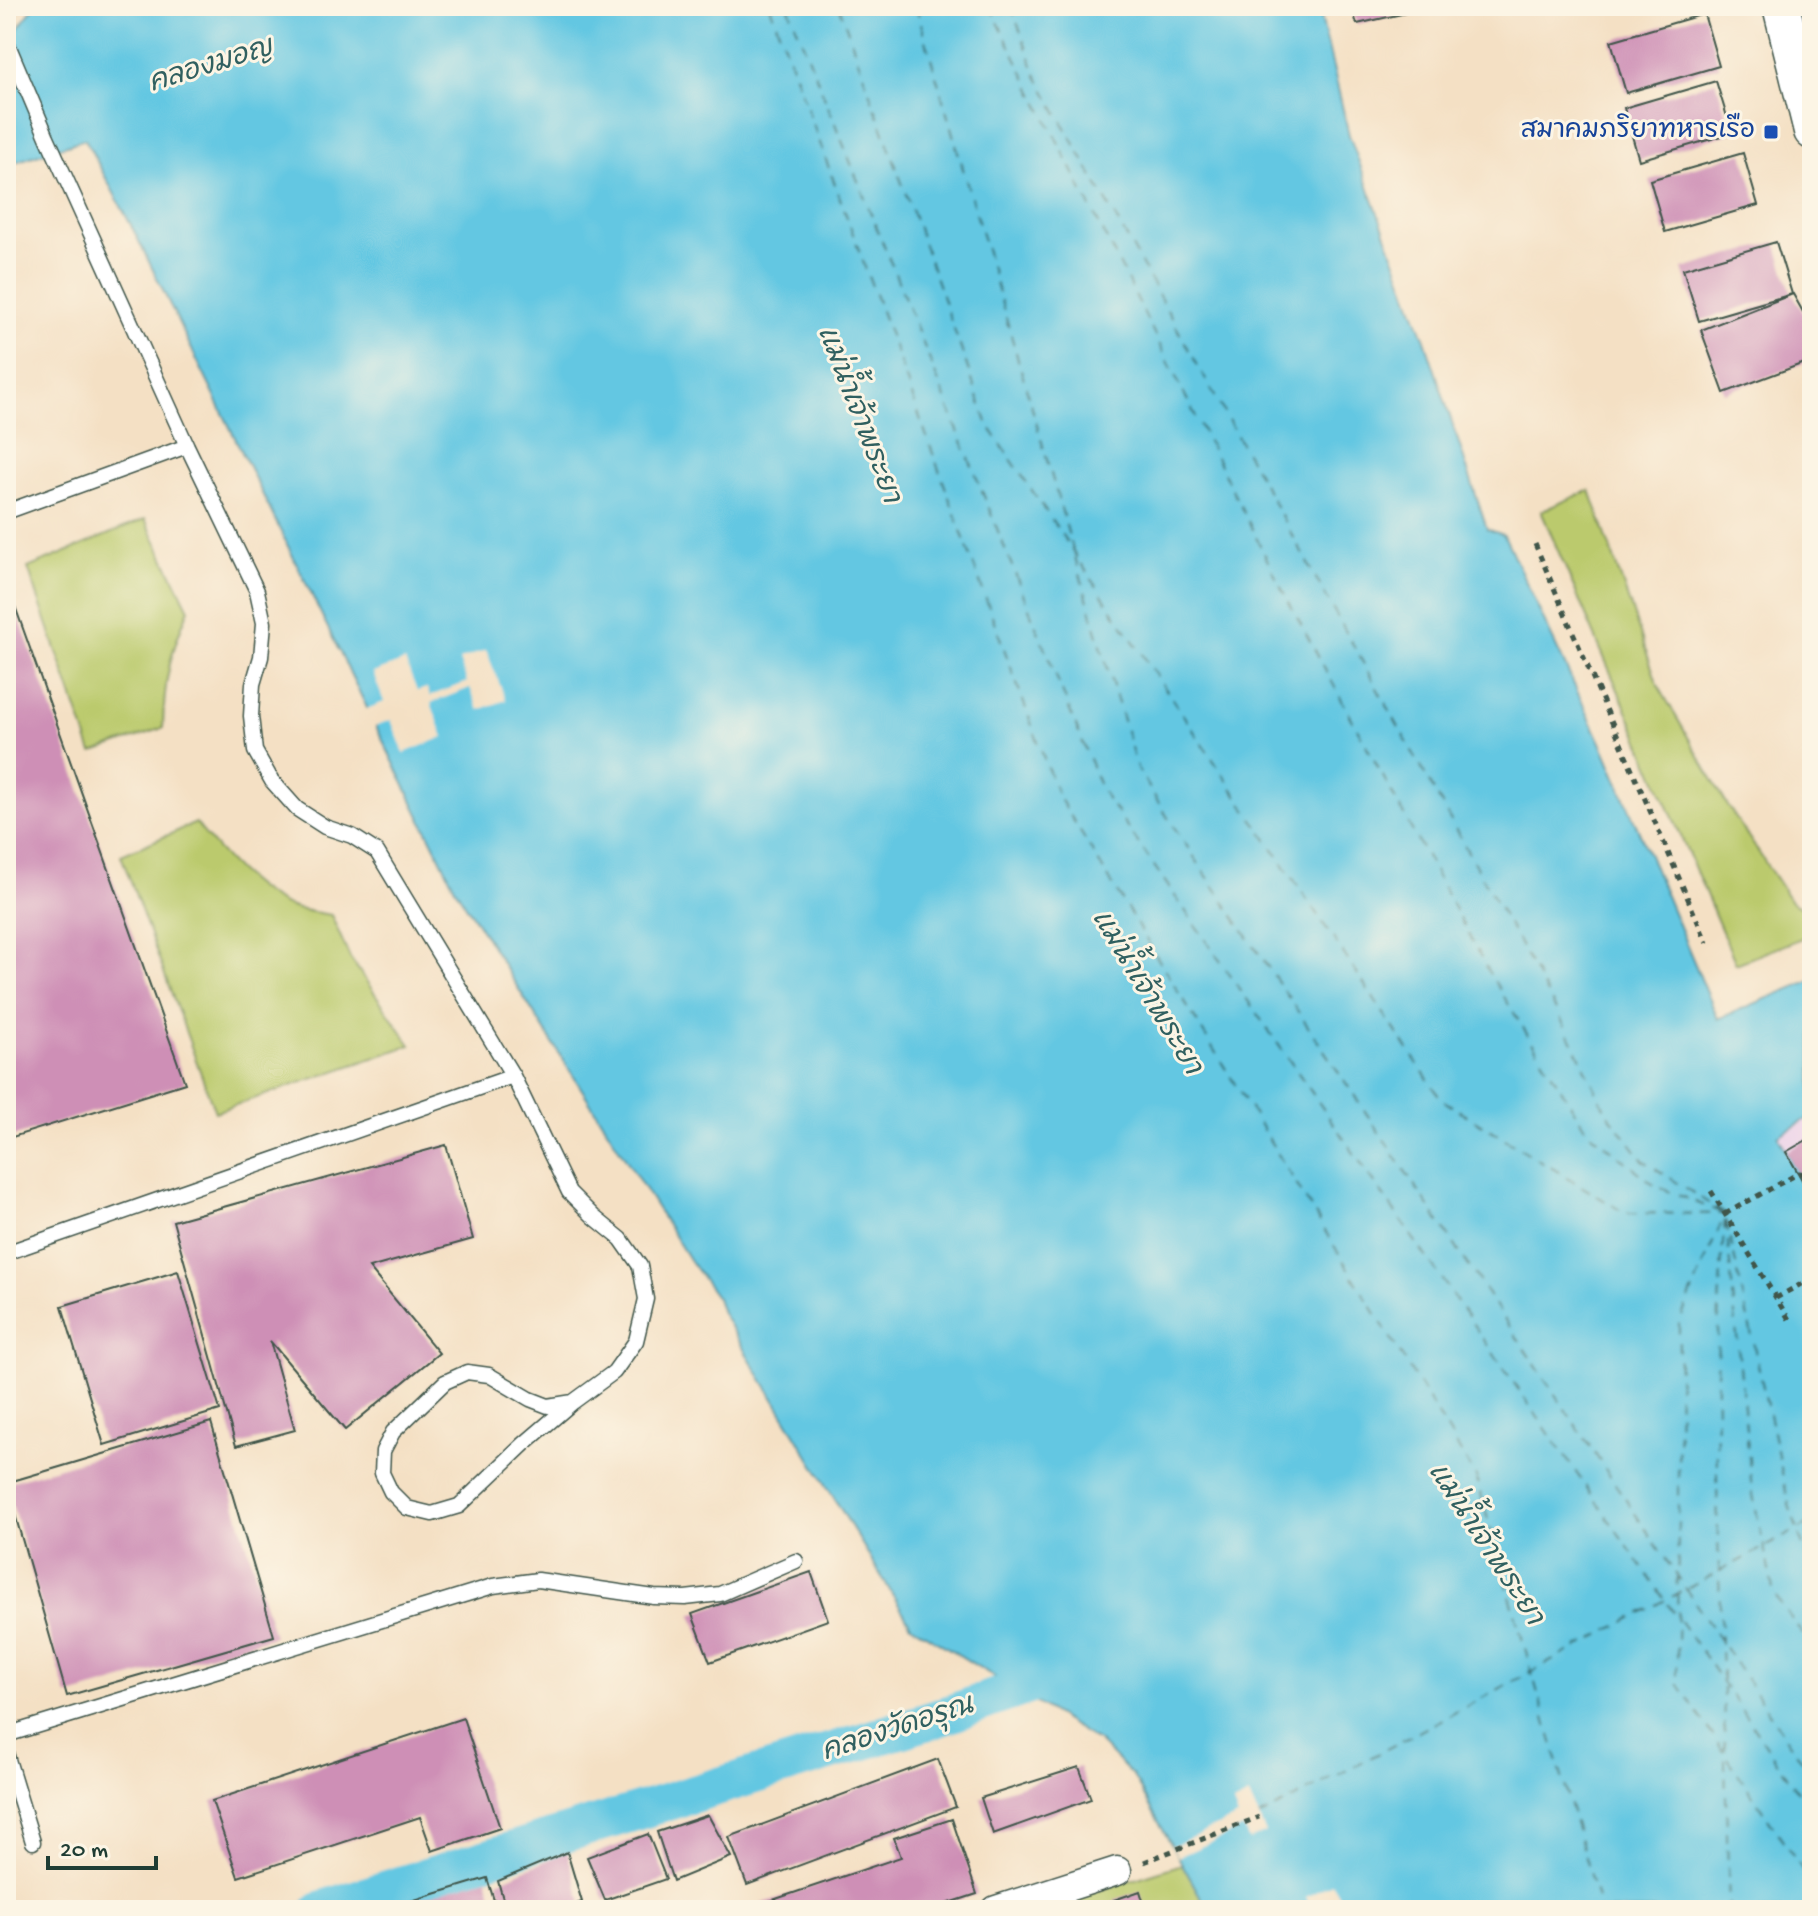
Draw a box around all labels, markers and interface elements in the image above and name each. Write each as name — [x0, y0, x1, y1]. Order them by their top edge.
water label: คลองมอญ — [145, 32, 279, 101]
place label: สมาคมภริยาทหารเรือ — [1521, 112, 1755, 148]
marker: สมาคมภริยาทหารเรือ — [1762, 123, 1780, 141]
water label: แม่น้ำเจ้าพระยา — [808, 317, 919, 510]
water label: แม่น้ำเจ้าพระยา — [1083, 898, 1219, 1083]
water label: แม่น้ำเจ้าพระยา — [1419, 1451, 1560, 1634]
water label: คลองวัดอรุณ — [817, 1687, 979, 1770]
scale bar — [48, 1820, 156, 1870]
text: 20 m — [60, 1837, 108, 1866]

